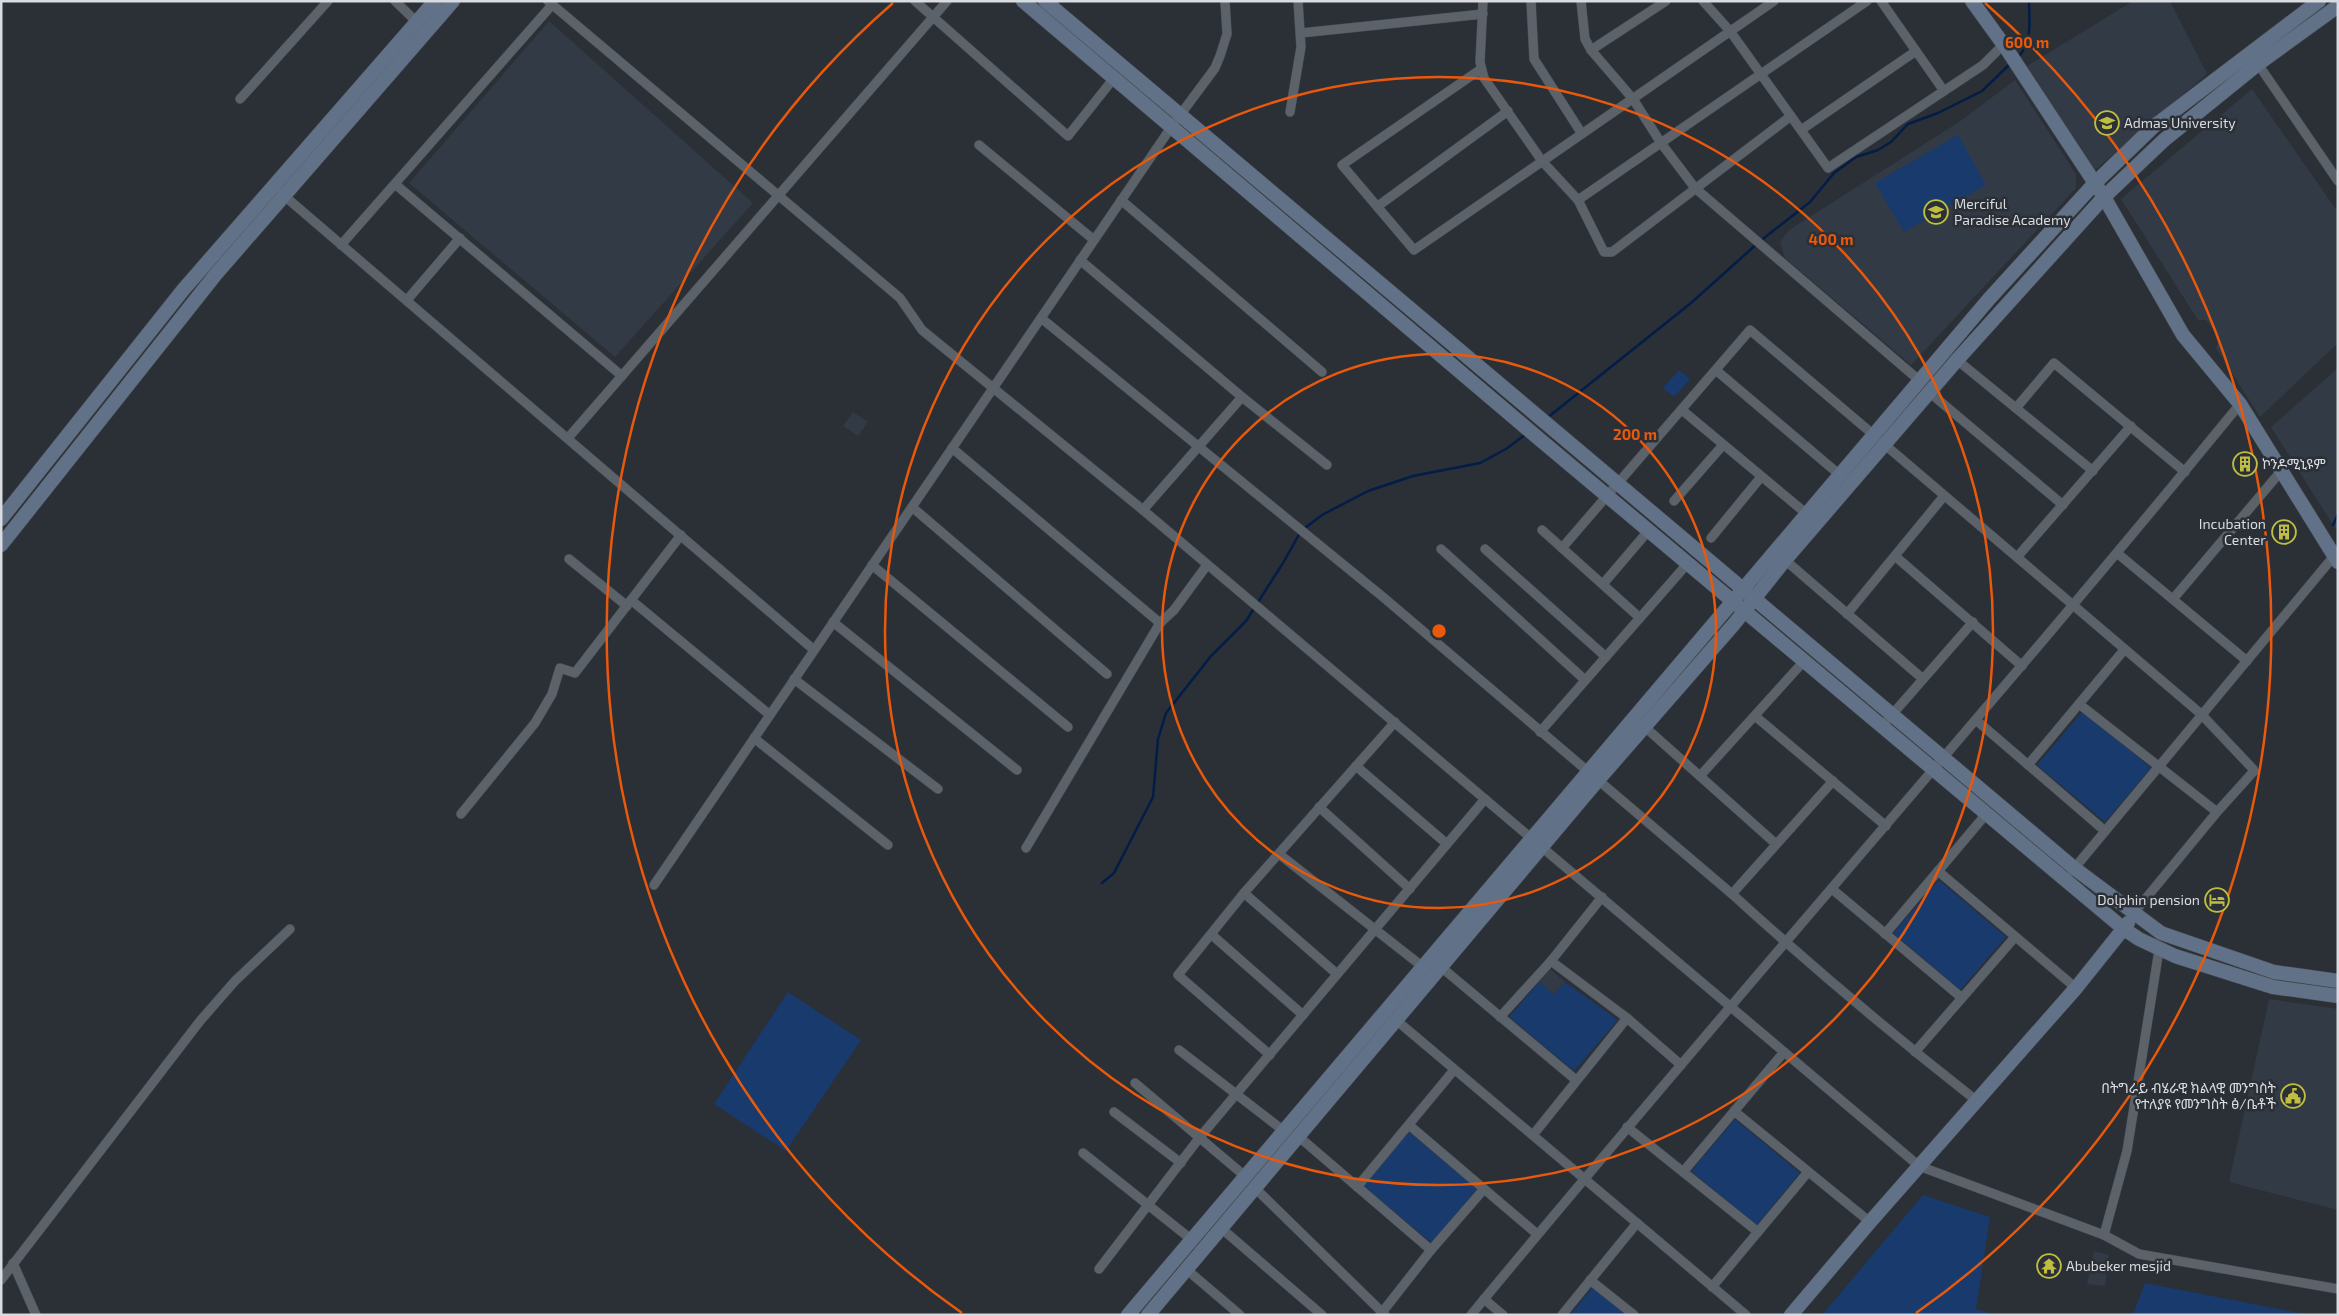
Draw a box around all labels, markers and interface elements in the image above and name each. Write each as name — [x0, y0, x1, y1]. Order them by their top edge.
text: 600 m — [2005, 33, 2049, 51]
school or university icon: Admas University — [2094, 110, 2120, 136]
place label: Admas University — [2124, 114, 2236, 131]
place label: Merciful Paradise Academy — [1954, 195, 2071, 228]
school or university icon: Merciful Paradise Academy — [1923, 199, 1949, 225]
text: 400 m — [1809, 230, 1853, 248]
text: 200 m — [1613, 425, 1657, 443]
building icon: ኮንዶሚኒዩም — [2232, 451, 2258, 477]
place label: ኮንዶሚኒዩም — [2262, 455, 2326, 472]
place label: Incubation Center — [2199, 515, 2266, 548]
building icon: Incubation Center — [2271, 519, 2297, 545]
centre of rings — [1430, 622, 1448, 640]
hotel icon: Dolphin pension — [2204, 887, 2230, 913]
place label: Dolphin pension — [2097, 891, 2200, 908]
place label: በትግራይ ብሄራዊ ክልላዊ መንግስት የተለያዩ የመንግስት ፅ/ቤቶች — [2101, 1079, 2277, 1112]
public building icon: በትግራይ ብሄራዊ ክልላዊ መንግስት የተለያዩ የመንግስት ፅ/ቤቶች — [2280, 1083, 2306, 1109]
temple icon: Abubeker mesjid — [2036, 1253, 2062, 1279]
place label: Abubeker mesjid — [2066, 1257, 2171, 1274]

